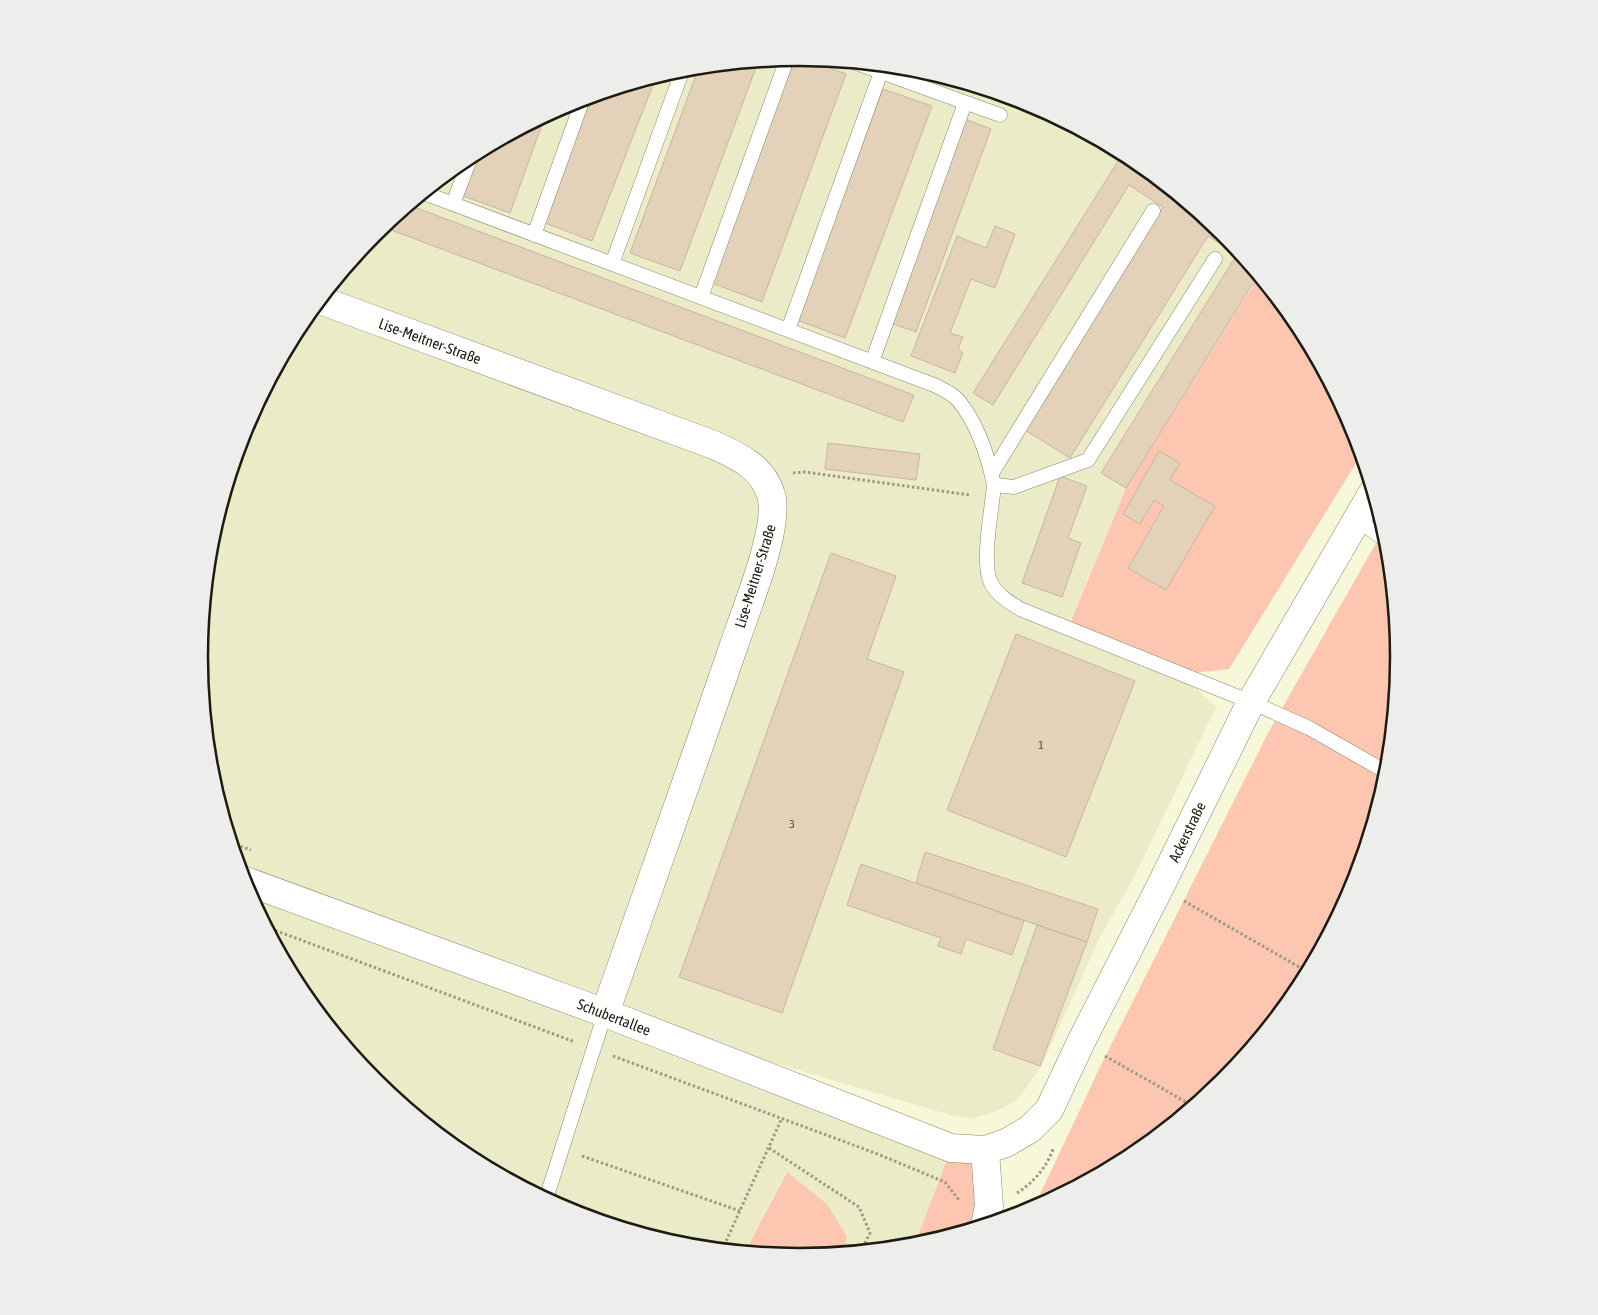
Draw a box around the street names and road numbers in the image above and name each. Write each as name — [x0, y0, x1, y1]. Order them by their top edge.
street label: Lise-Meitner-Straße — [377, 315, 484, 367]
street label: Lise-Meitner-Straße — [731, 522, 779, 630]
street label: Ackerstraße — [1165, 799, 1209, 865]
street label: Schubertallee — [575, 995, 653, 1039]

